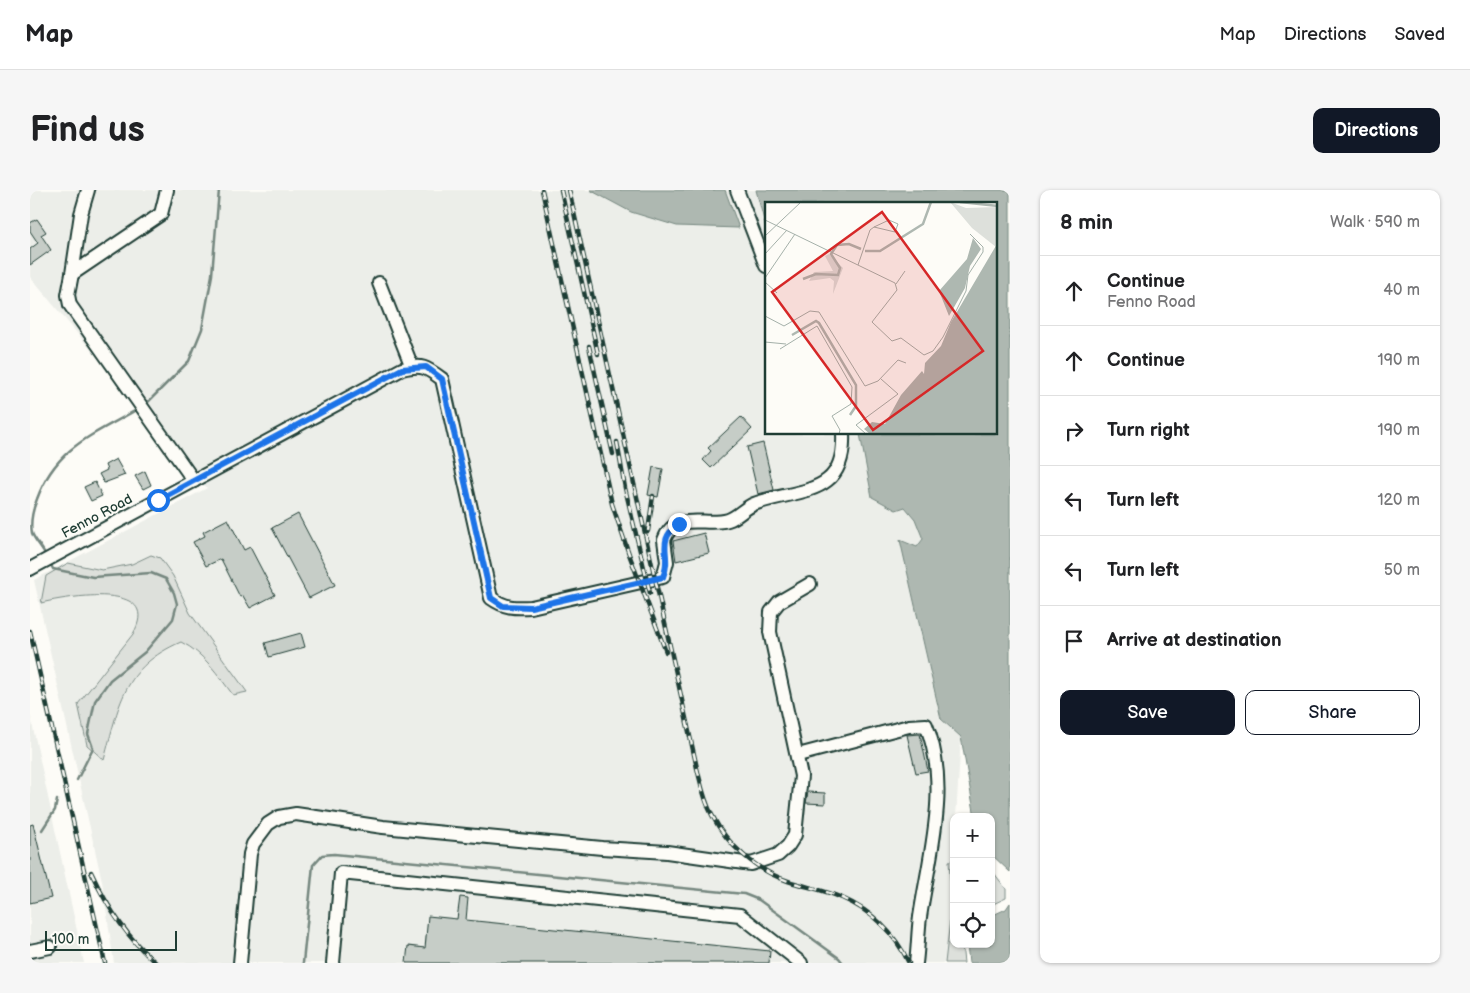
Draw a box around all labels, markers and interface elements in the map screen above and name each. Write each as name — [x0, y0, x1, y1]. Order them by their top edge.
text: Map — [25, 20, 73, 49]
text: Map — [1220, 24, 1256, 45]
text: Directions — [1284, 24, 1366, 45]
text: Saved — [1394, 24, 1445, 45]
button: Directions — [1313, 108, 1440, 153]
text: Find us — [30, 109, 145, 152]
inset map — [765, 202, 998, 435]
text: 8 min — [1060, 210, 1113, 235]
text: Walk · 590 m — [1330, 213, 1420, 232]
text: Continue — [1107, 270, 1185, 293]
icon: ahead — [1060, 277, 1088, 305]
text: 40 m — [1383, 281, 1420, 300]
text: Fenno Road — [1107, 293, 1196, 312]
icon: ahead — [1060, 347, 1088, 375]
text: Continue — [1107, 349, 1185, 372]
text: 190 m — [1378, 351, 1420, 370]
icon: right — [1060, 417, 1088, 445]
text: Turn right — [1107, 419, 1190, 442]
text: 190 m — [1378, 421, 1420, 440]
icon: left — [1060, 487, 1088, 515]
route start — [147, 489, 170, 512]
text: Turn left — [1107, 489, 1179, 512]
street label: Fenno Road — [59, 490, 135, 542]
text: 120 m — [1377, 491, 1420, 510]
route end — [668, 513, 691, 536]
icon: left — [1060, 557, 1088, 585]
text: Turn left — [1107, 559, 1179, 582]
text: 50 m — [1384, 561, 1420, 580]
icon: arrive — [1060, 627, 1088, 655]
text: Arrive at destination — [1107, 629, 1282, 652]
button: Save — [1060, 690, 1235, 735]
button: Share — [1245, 690, 1420, 735]
map controls — [950, 813, 995, 948]
button: + — [950, 813, 995, 858]
button: − — [950, 858, 995, 903]
button: locate — [950, 903, 995, 948]
scale bar — [45, 928, 178, 951]
text: 100 m — [52, 931, 89, 948]

